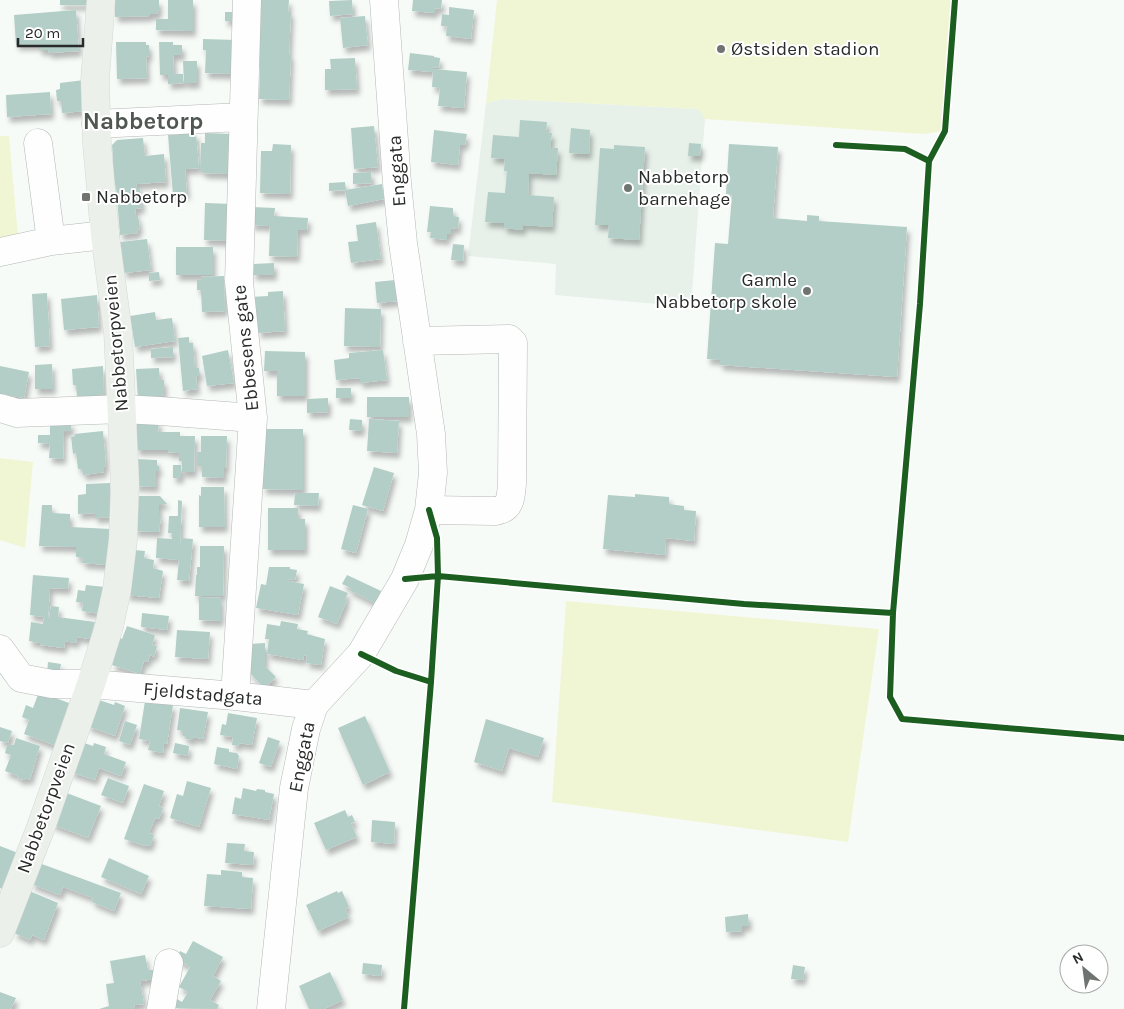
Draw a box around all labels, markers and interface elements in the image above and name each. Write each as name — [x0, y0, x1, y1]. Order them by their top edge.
scale bar — [18, 15, 82, 47]
text: 20 m — [25, 24, 60, 42]
place label: Østsiden stadion — [731, 38, 879, 60]
marker: Østsiden stadion — [715, 43, 727, 55]
district label: Nabbetorp — [83, 107, 203, 135]
street label: Enggata — [384, 134, 410, 208]
place label: Nabbetorp barnehage — [638, 166, 730, 210]
marker: Nabbetorp barnehage — [622, 182, 634, 194]
place label: Nabbetorp — [96, 186, 187, 208]
marker: Nabbetorp — [80, 191, 92, 203]
place label: Gamle Nabbetorp skole — [655, 269, 797, 313]
street label: Nabbetorpveien — [99, 274, 133, 412]
street label: Ebbesens gate — [228, 284, 264, 412]
marker: Gamle Nabbetorp skole — [801, 285, 813, 297]
street label: Fjeldstadgata — [142, 678, 264, 710]
street label: Enggata — [284, 720, 320, 794]
street label: Nabbetorpveien — [12, 740, 80, 876]
north arrow — [1059, 944, 1109, 994]
text: N — [1069, 948, 1086, 968]

